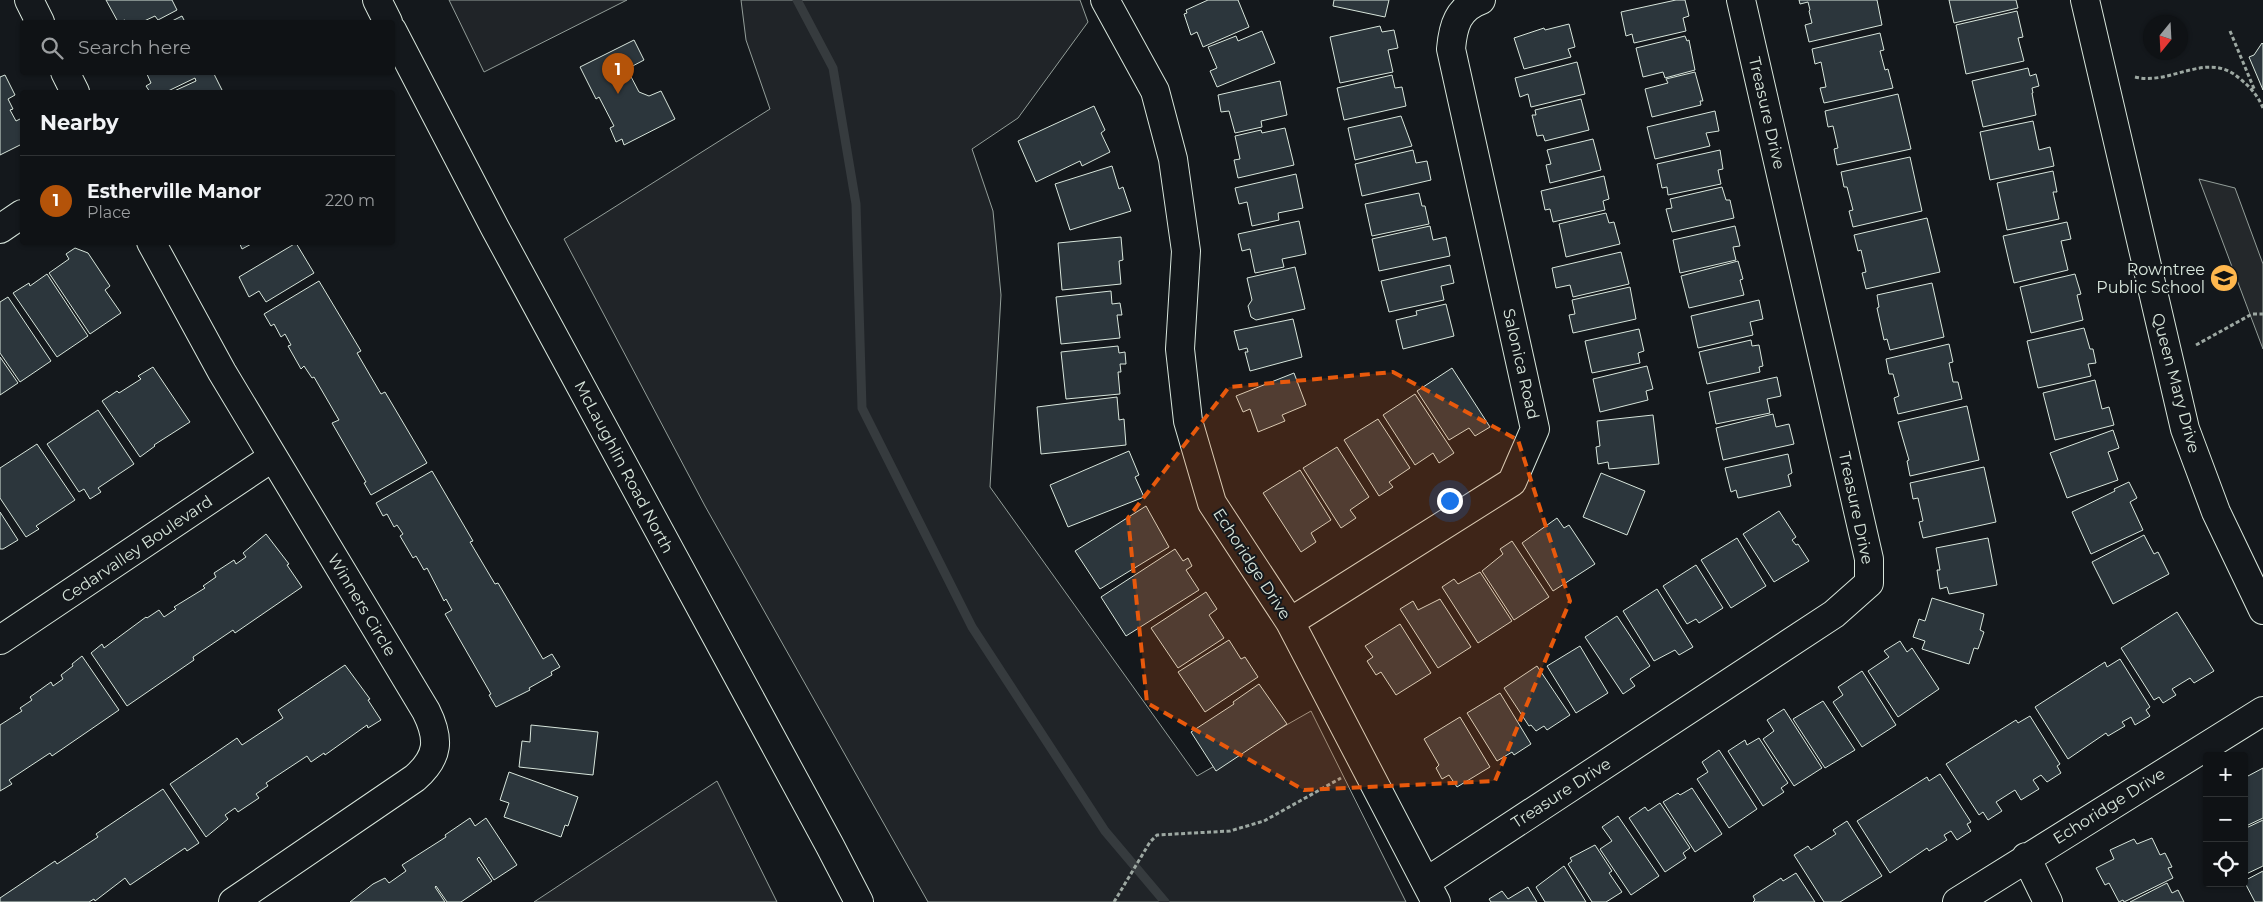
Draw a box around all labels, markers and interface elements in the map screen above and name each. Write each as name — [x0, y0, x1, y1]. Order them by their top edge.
north arrow — [2143, 15, 2188, 60]
search box — [20, 20, 395, 75]
icon: search — [38, 34, 66, 62]
text: Search here — [78, 36, 191, 59]
pin: 1 — [602, 53, 634, 94]
street label: Treasure Drive — [1745, 55, 1789, 171]
text: Nearby — [40, 110, 119, 135]
text: Estherville Manor — [87, 180, 261, 203]
text: 1 — [53, 191, 59, 210]
text: 220 m — [325, 191, 375, 210]
text: Place — [87, 203, 131, 222]
place label: Rowntree Public School — [2096, 260, 2205, 297]
school or university icon: Rowntree Public School — [2209, 263, 2239, 293]
street label: Salonica Road — [1499, 307, 1543, 421]
street label: Queen Mary Drive — [2148, 311, 2204, 455]
street label: McLaughlin Road North — [570, 378, 678, 556]
street label: Treasure Drive — [1835, 450, 1877, 566]
your location — [1437, 488, 1463, 514]
street label: Cedarvalley Boulevard — [58, 491, 216, 607]
street label: Echoridge Drive — [1209, 505, 1295, 623]
street label: Winners Circle — [324, 550, 400, 660]
map controls — [2203, 752, 2248, 887]
button: + — [2203, 752, 2248, 797]
street label: Treasure Drive — [1508, 754, 1614, 832]
street label: Echoridge Drive — [2049, 764, 2169, 848]
button: − — [2203, 797, 2248, 842]
button: locate — [2203, 842, 2248, 887]

